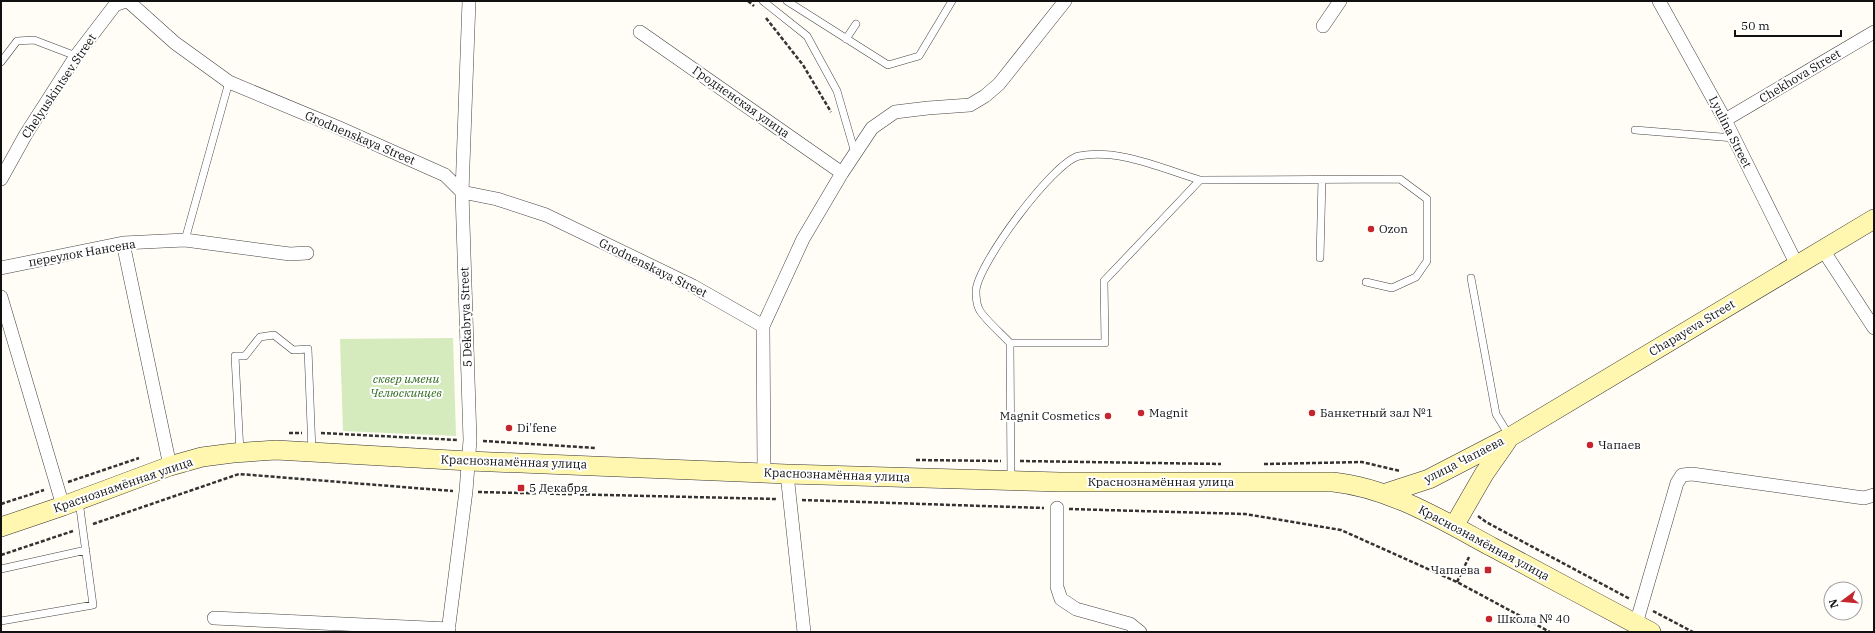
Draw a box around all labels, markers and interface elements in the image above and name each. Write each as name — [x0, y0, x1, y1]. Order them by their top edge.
scale bar — [1735, 12, 1841, 38]
text: 50 m — [1741, 18, 1770, 33]
street label: Chelyuskintsev Street — [18, 31, 99, 141]
street label: Chekhova Street — [1756, 45, 1843, 106]
street label: Гродненская улица — [690, 62, 793, 141]
street label: Lyulina Street — [1706, 93, 1755, 170]
street label: Grodnenskaya Street — [303, 107, 418, 168]
place label: Ozon — [1379, 221, 1408, 236]
marker: Ozon — [1366, 224, 1376, 234]
street label: Grodnenskaya Street — [597, 235, 710, 300]
street label: переулок Нансена — [27, 236, 137, 269]
street label: 5 Dekabrya Street — [456, 267, 475, 367]
street label: Chapayeva Street — [1646, 296, 1738, 359]
park label: сквер имени Челюскинцев — [370, 371, 442, 400]
place label: Magnit — [1149, 405, 1188, 420]
place label: Банкетный зал №1 — [1320, 405, 1433, 420]
place label: Magnit Cosmetics — [1000, 408, 1100, 423]
marker: Magnit — [1136, 408, 1146, 418]
marker: Банкетный зал №1 — [1307, 408, 1317, 418]
marker: Magnit Cosmetics — [1103, 411, 1113, 421]
place label: Di'fene — [517, 420, 557, 435]
marker: Di'fene — [504, 423, 514, 433]
street label: улица Чапаева — [1421, 433, 1507, 486]
place label: Чапаев — [1598, 437, 1641, 452]
marker: Чапаев — [1585, 440, 1595, 450]
street label: Краснознамённая улица — [441, 451, 588, 472]
street label: Краснознамённая улица — [51, 453, 195, 515]
street label: Краснознамённая улица — [764, 464, 911, 485]
street label: Краснознамённая улица — [1088, 474, 1235, 489]
place label: 5 Декабря — [529, 480, 588, 495]
marker: 5 Декабря — [516, 483, 526, 493]
street label: Краснознамённая улица — [1416, 502, 1553, 584]
place label: Чапаева — [1431, 562, 1480, 577]
marker: Чапаева — [1483, 565, 1493, 575]
north arrow — [1823, 581, 1863, 621]
text: N — [1825, 597, 1841, 610]
place label: Школа № 40 — [1497, 611, 1570, 626]
marker: Школа № 40 — [1484, 614, 1494, 624]

